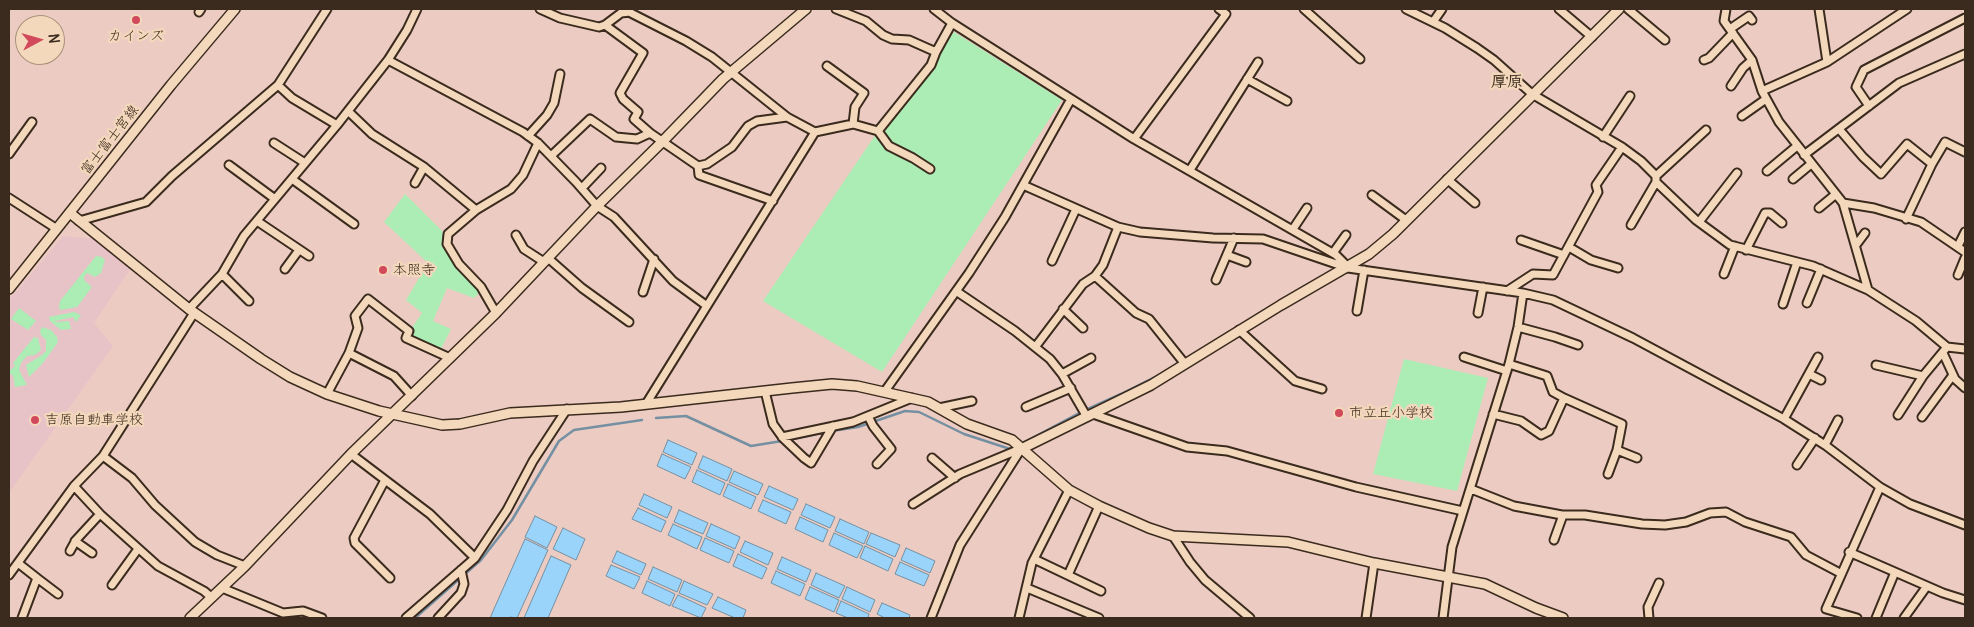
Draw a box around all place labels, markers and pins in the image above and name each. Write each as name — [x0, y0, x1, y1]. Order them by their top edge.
marker: カインズ — [130, 14, 142, 26]
place label: カインズ — [108, 28, 164, 44]
place label: 本照寺 — [393, 262, 435, 278]
marker: 本照寺 — [377, 264, 389, 276]
place label: 市立丘小学校 — [1349, 405, 1433, 421]
marker: 市立丘小学校 — [1333, 407, 1345, 419]
place label: 吉原自動車学校 — [45, 412, 143, 428]
marker: 吉原自動車学校 — [29, 414, 41, 426]

